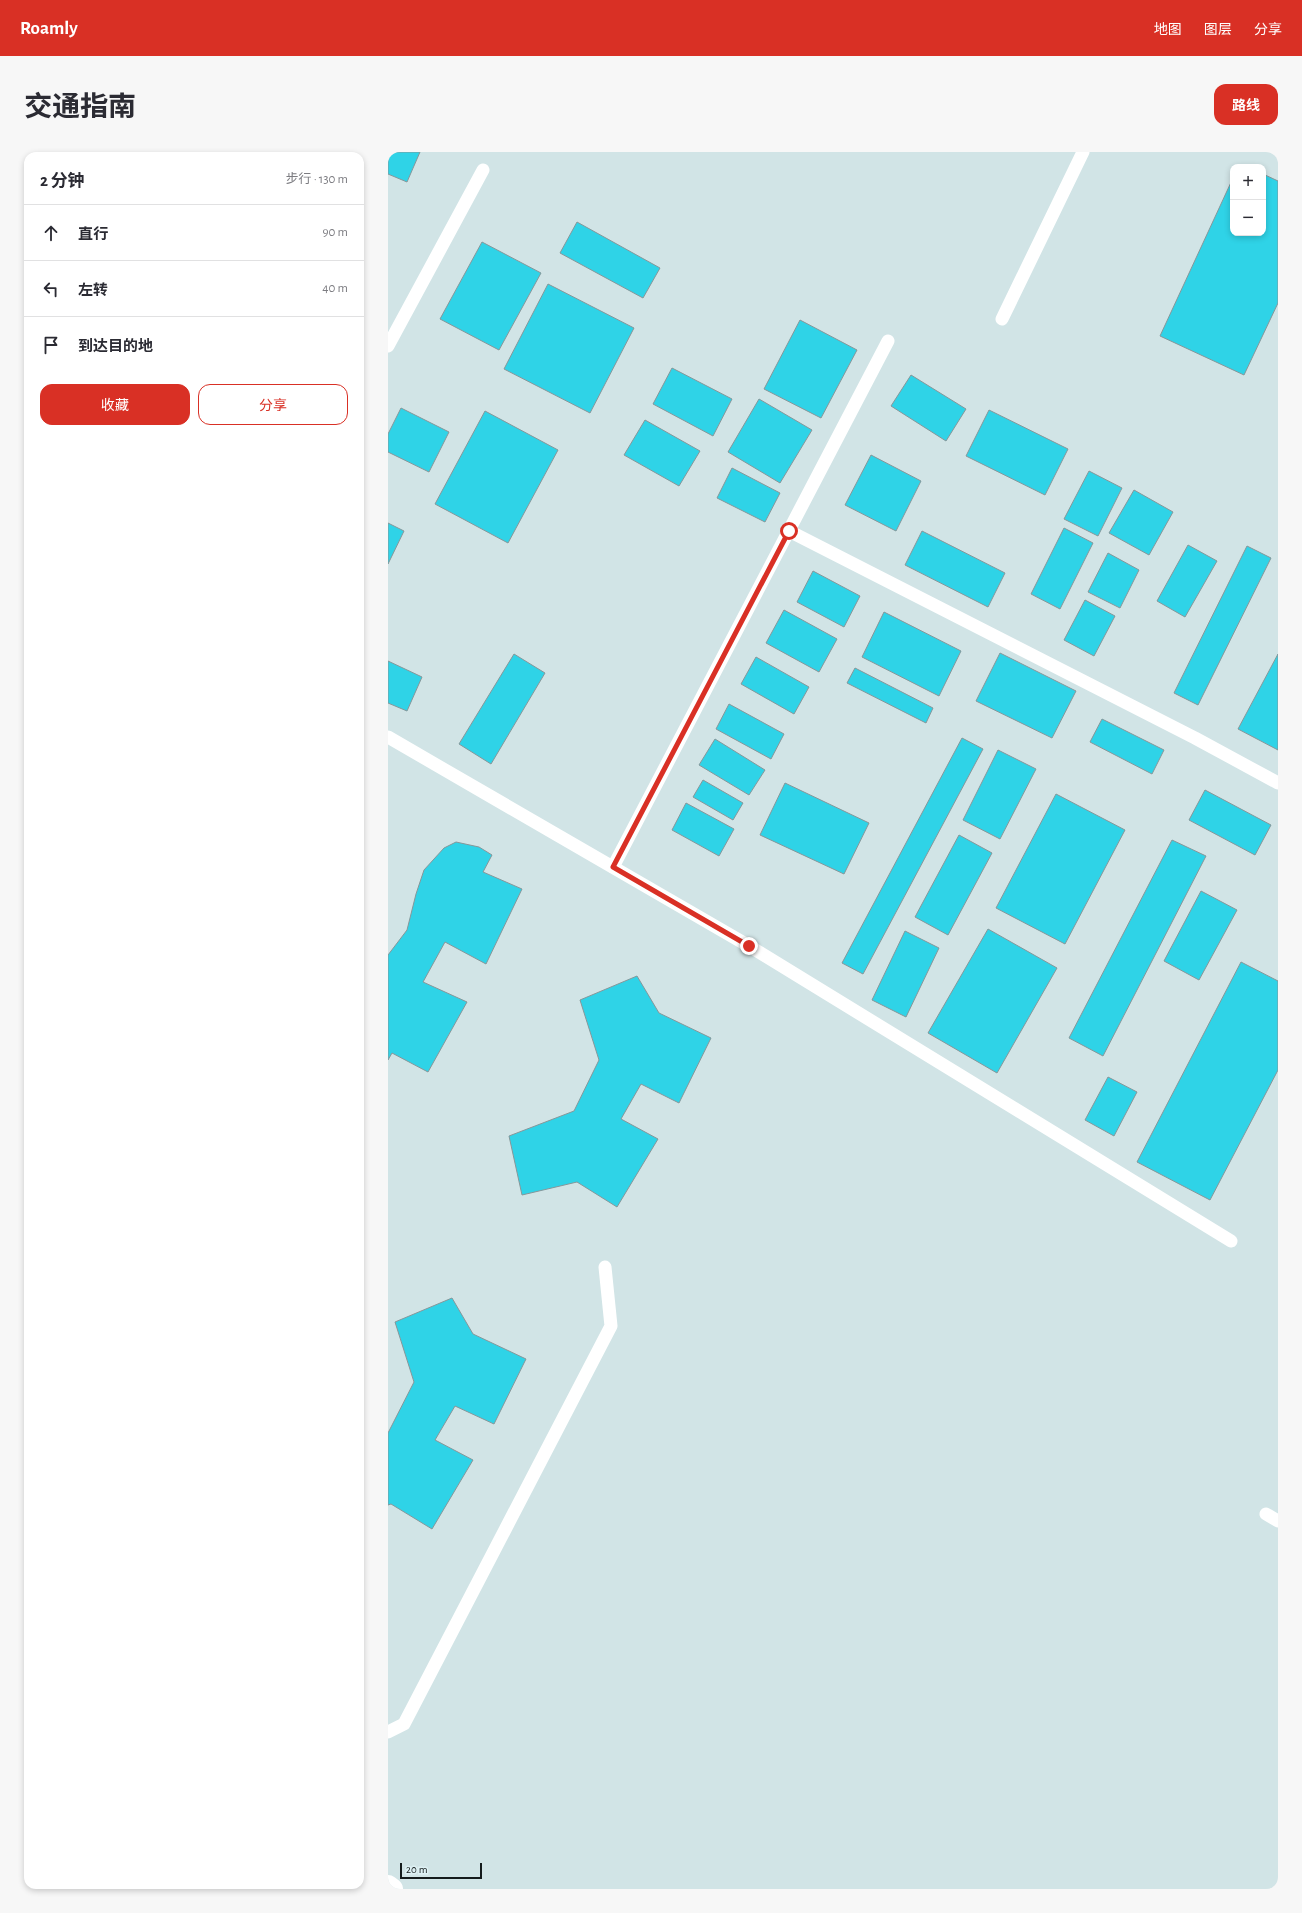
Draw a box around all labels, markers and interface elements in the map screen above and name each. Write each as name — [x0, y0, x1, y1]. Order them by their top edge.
text: Roamly — [20, 19, 78, 38]
text: 地图 — [1154, 23, 1182, 37]
text: 图层 — [1204, 23, 1232, 37]
text: 分享 — [1254, 23, 1282, 37]
button: 路线 — [1214, 84, 1278, 125]
text: 交通指南 — [24, 94, 136, 122]
map controls — [1230, 164, 1266, 236]
button: + — [1230, 164, 1266, 200]
text: 2 分钟 — [40, 172, 85, 189]
text: 步行 · 130 m — [285, 173, 348, 186]
button: − — [1230, 200, 1266, 236]
icon: ahead — [40, 222, 62, 244]
text: 90 m — [322, 226, 348, 239]
text: 直行 — [78, 227, 108, 242]
icon: left — [40, 278, 62, 300]
text: 40 m — [322, 282, 348, 295]
text: 左转 — [78, 283, 108, 298]
icon: arrive — [40, 334, 62, 356]
text: 到达目的地 — [78, 339, 153, 354]
button: 收藏 — [40, 384, 190, 425]
button: 分享 — [198, 384, 348, 425]
route start — [780, 522, 798, 540]
route end — [740, 937, 758, 955]
scale bar — [400, 1861, 482, 1880]
text: 20 m — [406, 1864, 427, 1875]

